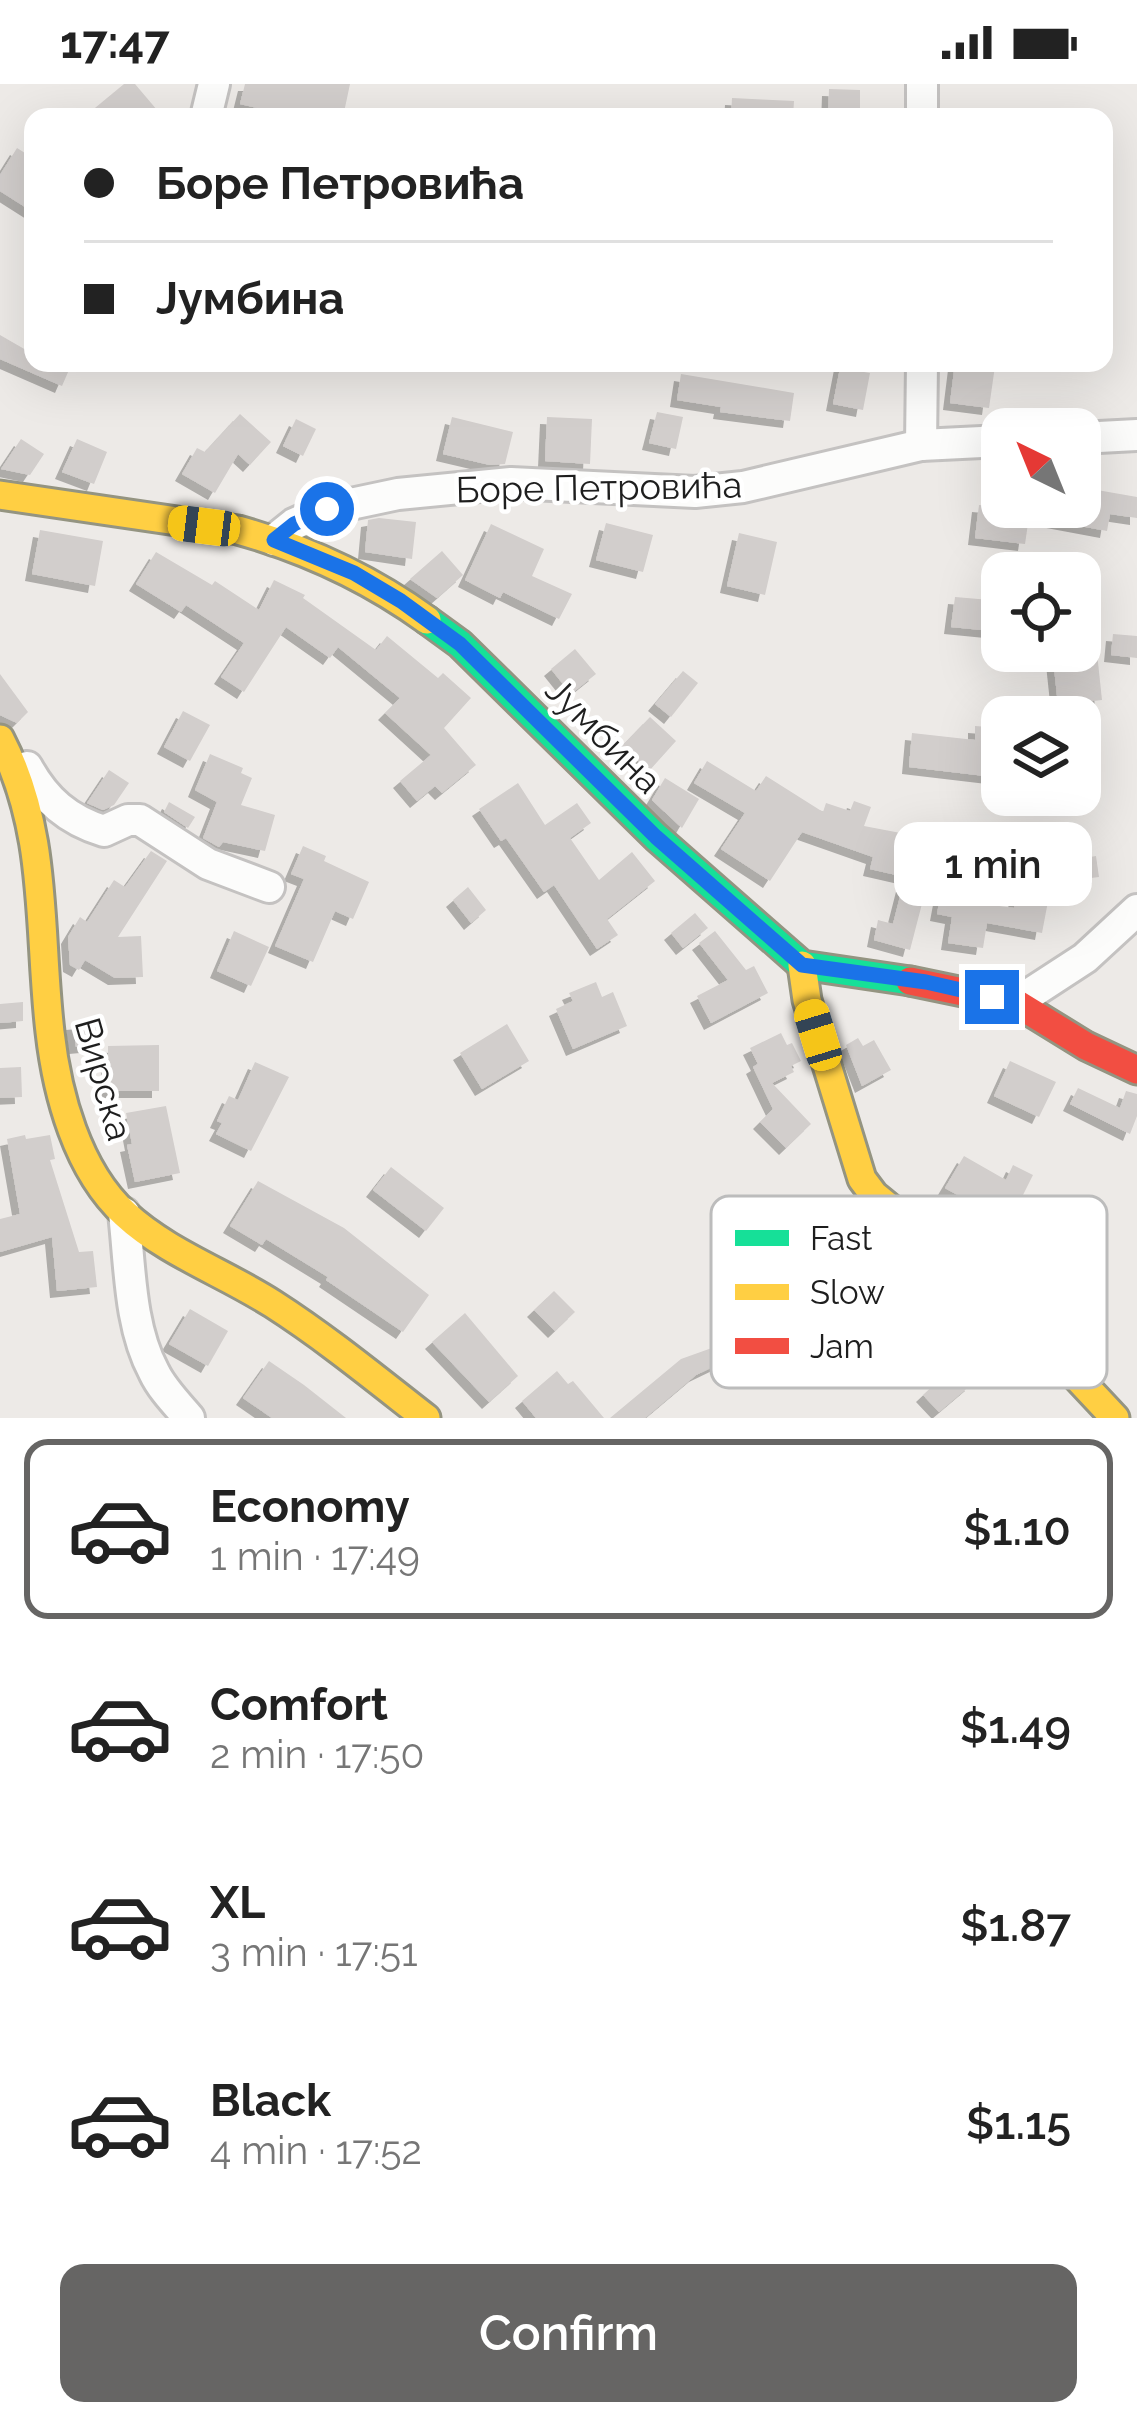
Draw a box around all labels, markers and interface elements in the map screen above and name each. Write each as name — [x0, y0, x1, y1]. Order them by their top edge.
text: 17:47 — [60, 16, 170, 69]
text: Боре Петровића — [156, 157, 524, 210]
text: Јумбина — [156, 272, 344, 325]
north arrow — [981, 408, 1101, 528]
map controls — [981, 408, 1101, 816]
street label: Боре Петровића — [455, 464, 743, 510]
route start — [300, 482, 354, 536]
car — [166, 504, 242, 548]
button: locate — [981, 552, 1101, 672]
street label: Јумбина — [538, 669, 670, 801]
button: layers — [981, 696, 1101, 816]
callout: 1 min — [893, 823, 1091, 907]
text: 1 min — [945, 841, 1041, 887]
route end — [965, 970, 1019, 1024]
car — [790, 995, 846, 1075]
street label: Вирска — [67, 1013, 141, 1145]
legend — [711, 1196, 1107, 1388]
text: Fast — [810, 1219, 872, 1258]
text: Slow — [810, 1273, 885, 1312]
text: Jam — [810, 1327, 874, 1366]
icon: car — [66, 1475, 174, 1583]
text: Economy — [210, 1480, 410, 1533]
text: $1.10 — [963, 1503, 1071, 1556]
text: 1 min · 17:49 — [210, 1533, 420, 1579]
icon: car — [66, 1673, 174, 1781]
text: Comfort — [210, 1678, 388, 1731]
text: $1.49 — [960, 1701, 1071, 1754]
text: 2 min · 17:50 — [210, 1731, 424, 1777]
icon: car — [66, 1871, 174, 1979]
text: XL — [210, 1876, 265, 1929]
text: $1.87 — [960, 1899, 1071, 1952]
text: 3 min · 17:51 — [210, 1929, 418, 1975]
icon: car — [66, 2069, 174, 2177]
text: Black — [210, 2074, 331, 2127]
text: $1.15 — [966, 2097, 1071, 2150]
text: 4 min · 17:52 — [210, 2127, 422, 2173]
button: Confirm — [60, 2264, 1077, 2402]

